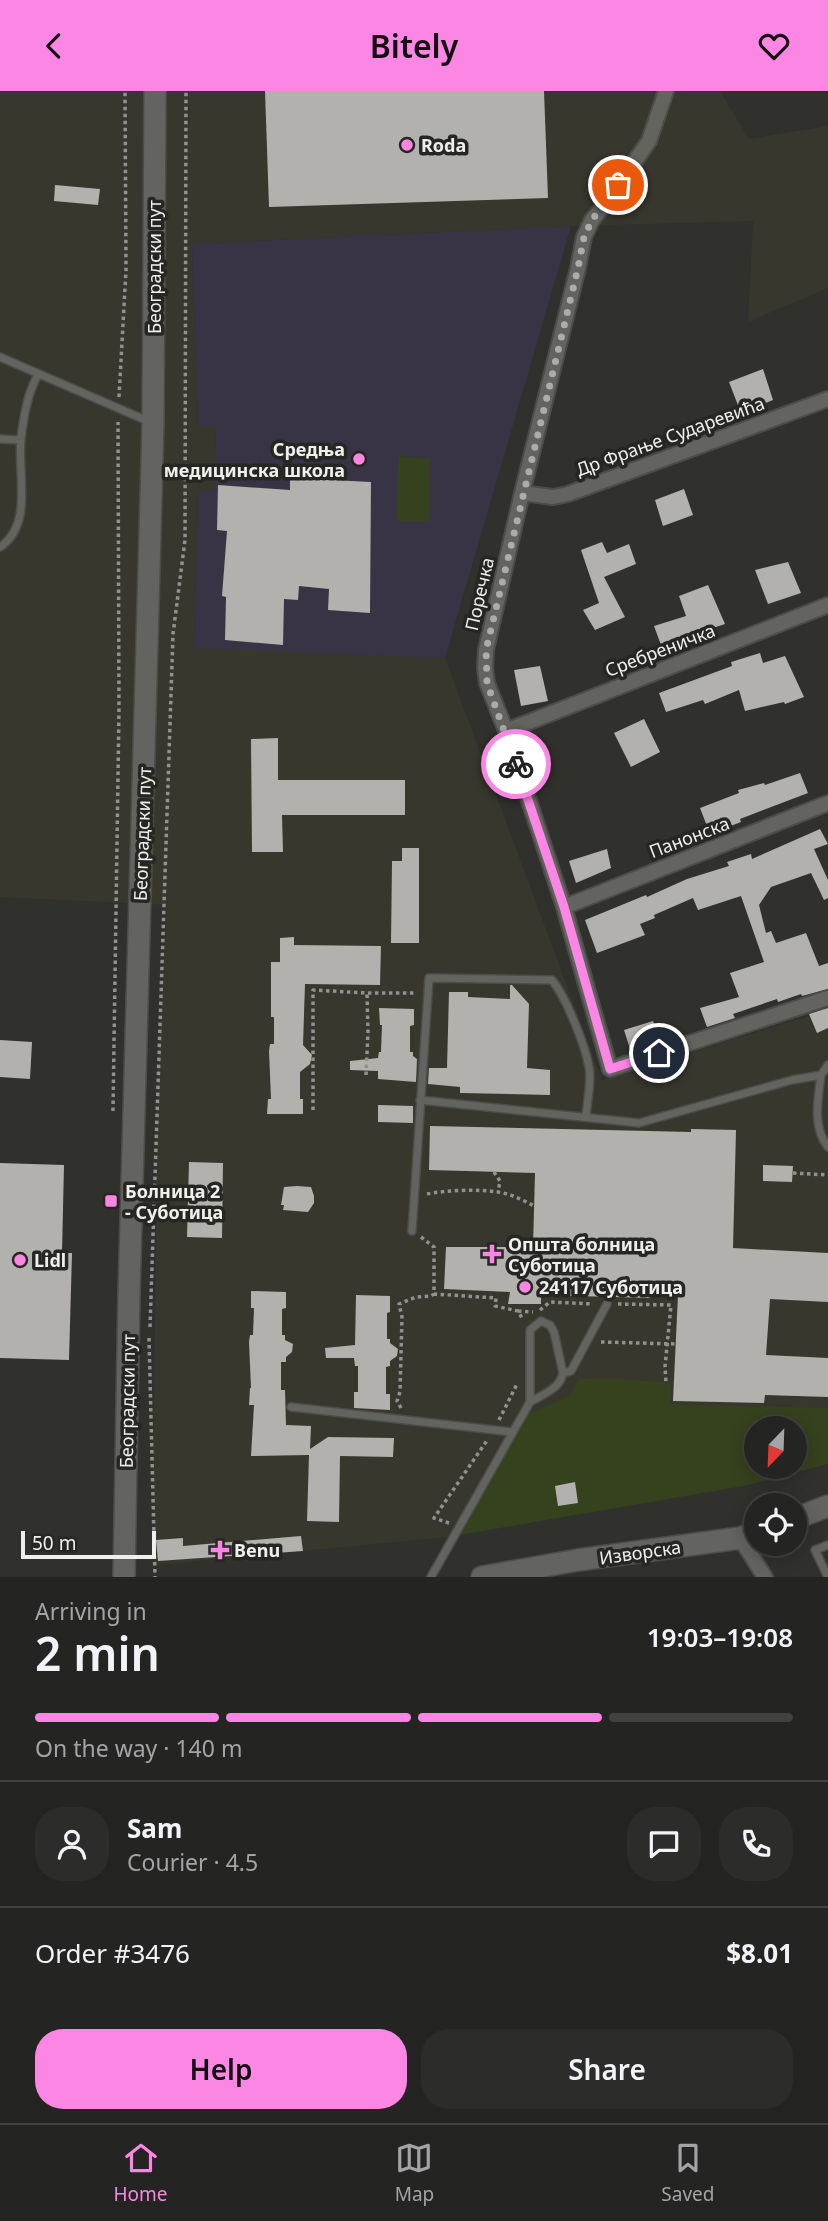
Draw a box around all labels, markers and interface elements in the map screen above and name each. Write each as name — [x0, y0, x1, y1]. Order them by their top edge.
text: Bitely — [370, 24, 458, 67]
icon: back — [35, 27, 73, 65]
icon: heart — [755, 27, 793, 65]
place label: Roda — [421, 133, 466, 157]
marker: Roda — [399, 137, 415, 153]
pin — [588, 155, 648, 215]
icon: bag — [599, 166, 637, 204]
street label: Београдски пут — [142, 199, 166, 334]
street label: Др Фрање Сударевића — [572, 391, 768, 481]
place label: Средња медицинска школа — [164, 437, 345, 482]
marker: Средња медицинска школа — [351, 451, 367, 467]
street label: Поречка — [459, 555, 499, 633]
street label: Сребреничка — [602, 618, 718, 682]
courier — [481, 729, 551, 799]
icon: bike — [497, 745, 535, 783]
street label: Београдски пут — [128, 766, 156, 901]
street label: Панонска — [645, 811, 733, 863]
pin — [629, 1023, 689, 1083]
icon: home — [640, 1034, 678, 1072]
place label: Болница 2 - Суботица — [125, 1179, 223, 1224]
marker: Болница 2 - Суботица — [103, 1193, 119, 1209]
place label: Општа болница Суботица — [508, 1232, 655, 1277]
marker: Општа болница Суботица — [482, 1244, 502, 1264]
place label: Lidl — [34, 1248, 66, 1272]
marker: Lidl — [12, 1252, 28, 1268]
place label: 24117 Суботица — [539, 1275, 683, 1299]
marker: 24117 Суботица — [517, 1279, 533, 1295]
street label: Београдски пут — [114, 1333, 140, 1468]
north arrow — [744, 1416, 807, 1479]
map controls — [744, 1416, 807, 1556]
button: locate — [744, 1493, 807, 1556]
scale bar — [21, 1528, 156, 1560]
text: 50 m — [32, 1530, 76, 1556]
street label: Изворска — [598, 1534, 682, 1570]
place label: Benu — [234, 1538, 280, 1562]
marker: Benu — [212, 1542, 228, 1558]
text: Arriving in — [35, 1595, 147, 1627]
text: 19:03–19:08 — [647, 1619, 793, 1655]
text: 2 min — [35, 1622, 160, 1684]
text: On the way · 140 m — [35, 1732, 242, 1764]
button: person — [35, 1807, 109, 1881]
button: chat — [627, 1807, 701, 1881]
button: phone — [719, 1807, 793, 1881]
text: Sam — [127, 1810, 182, 1846]
text: Courier · 4.5 — [127, 1846, 258, 1878]
text: Order #3476 — [35, 1935, 190, 1971]
text: $8.01 — [726, 1935, 793, 1971]
button: Help — [35, 2029, 407, 2109]
button: Share — [421, 2029, 793, 2109]
tab: Home — [114, 2139, 168, 2207]
tab: Map — [395, 2139, 434, 2207]
tab: Saved — [661, 2139, 714, 2207]

